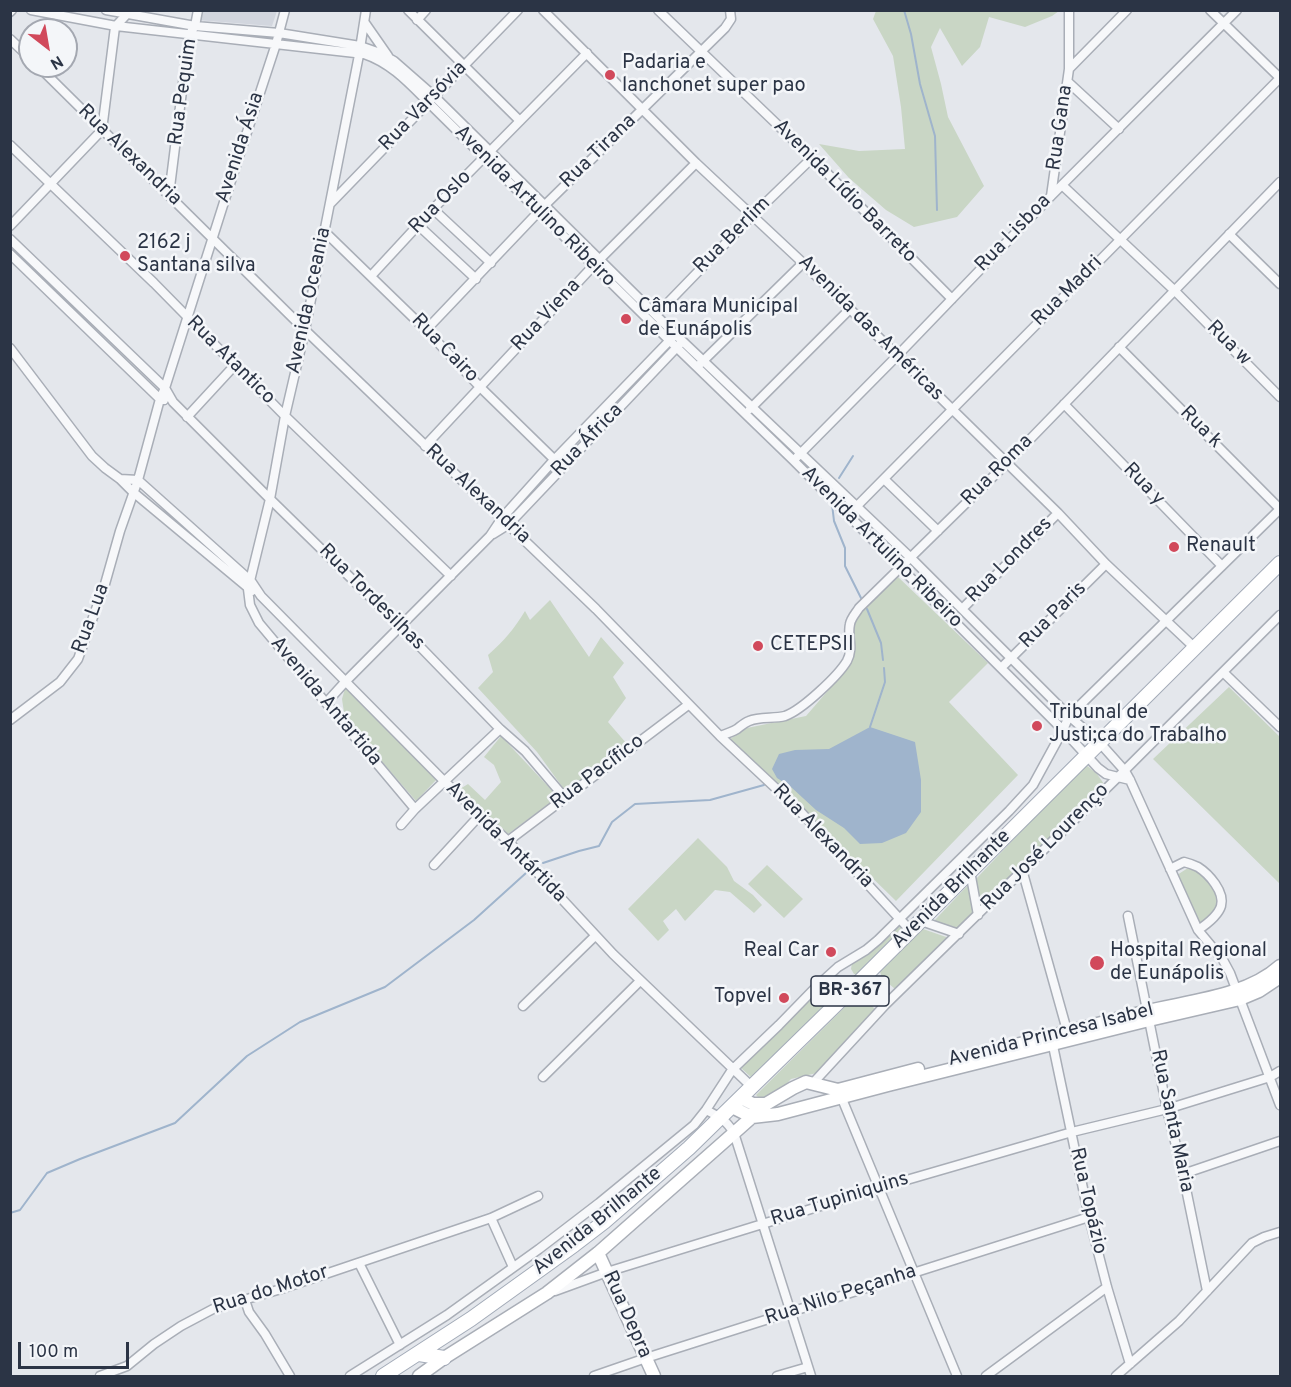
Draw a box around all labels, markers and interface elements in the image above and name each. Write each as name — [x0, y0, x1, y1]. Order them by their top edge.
north arrow — [18, 18, 78, 78]
street label: Rua Pequim — [165, 37, 203, 147]
text: N — [46, 50, 66, 73]
place label: Padaria e lanchonet super pao — [622, 52, 806, 99]
street label: Rua Varsóvia — [375, 57, 473, 157]
marker: Padaria e lanchonet super pao — [603, 68, 617, 82]
street label: Rua Gana — [1043, 84, 1079, 172]
street label: Avenida Ásia — [212, 90, 270, 206]
street label: Rua Alexandria — [72, 100, 186, 212]
street label: Rua Tirana — [556, 110, 642, 194]
street label: Avenida Lídio Barreto — [767, 115, 921, 269]
street label: Avenida Artulino Ribeiro — [448, 121, 620, 293]
street label: Rua Oslo — [405, 166, 477, 240]
street label: Rua Lisboa — [971, 190, 1057, 278]
street label: Rua Berlim — [690, 193, 776, 279]
street label: Avenida Oceania — [283, 225, 337, 377]
place label: 2162 j Santana silva — [137, 232, 255, 279]
marker: 2162 j Santana silva — [118, 249, 132, 263]
street label: Avenida das Américas — [792, 251, 948, 407]
street label: Rua Madri — [1028, 252, 1108, 332]
street label: Rua Viena — [507, 275, 587, 357]
place label: Câmara Municipal de Eunápolis — [638, 296, 798, 343]
street label: Rua Cairo — [405, 310, 483, 388]
street label: Rua Atantico — [181, 312, 279, 410]
marker: Câmara Municipal de Eunápolis — [619, 312, 633, 326]
street label: Rua w — [1200, 316, 1256, 372]
street label: Rua África — [547, 399, 629, 483]
street label: Rua k — [1174, 402, 1226, 454]
street label: Rua Roma — [957, 430, 1039, 512]
street label: Rua Alexandria — [419, 440, 535, 550]
street label: Rua y — [1117, 459, 1169, 511]
street label: Avenida Artulino Ribeiro — [795, 462, 967, 634]
street label: Rua Londres — [962, 513, 1058, 609]
place label: Renault — [1186, 535, 1256, 559]
street label: Rua Tordesilhas — [313, 540, 429, 656]
marker: Renault — [1167, 540, 1181, 554]
street label: Rua Paris — [1016, 578, 1092, 654]
street label: Rua Lua — [68, 581, 116, 657]
street label: Avenida Antartida — [264, 633, 386, 771]
place label: CETEPSII — [770, 634, 854, 658]
marker: CETEPSII — [751, 639, 765, 653]
place label: Tribunal de Justi;ca do Trabalho — [1049, 702, 1227, 749]
marker: Tribunal de Justi;ca do Trabalho — [1030, 719, 1044, 733]
street label: Rua Pacífico — [547, 730, 649, 816]
street label: Avenida Antártida — [440, 778, 570, 908]
street label: Rua José Lourenço — [977, 779, 1115, 917]
street label: Rua Alexandria — [766, 780, 878, 894]
street label: Avenida Brilhante — [887, 825, 1017, 955]
place label: Real Car — [744, 940, 819, 964]
place label: Hospital Regional de Eunápolis — [1110, 940, 1267, 987]
marker: Real Car — [824, 945, 838, 959]
marker: Hospital Regional de Eunápolis — [1088, 954, 1106, 972]
road number: BR-367 — [811, 976, 889, 1006]
place label: Topvel — [714, 986, 772, 1010]
marker: Topvel — [777, 991, 791, 1005]
street label: Avenida Princesa Isabel — [946, 999, 1156, 1073]
street label: Rua Santa Maria — [1144, 1047, 1198, 1195]
street label: Rua Topázio — [1063, 1145, 1111, 1257]
street label: Avenida Brilhante — [529, 1163, 667, 1281]
street label: Rua Tupiniquins — [768, 1168, 912, 1232]
street label: Rua Nilo Peçanha — [762, 1260, 920, 1332]
street label: Rua do Motor — [210, 1261, 332, 1321]
street label: Rua Depra — [596, 1268, 656, 1362]
scale bar — [21, 1330, 132, 1368]
text: 100 m — [29, 1341, 78, 1364]

